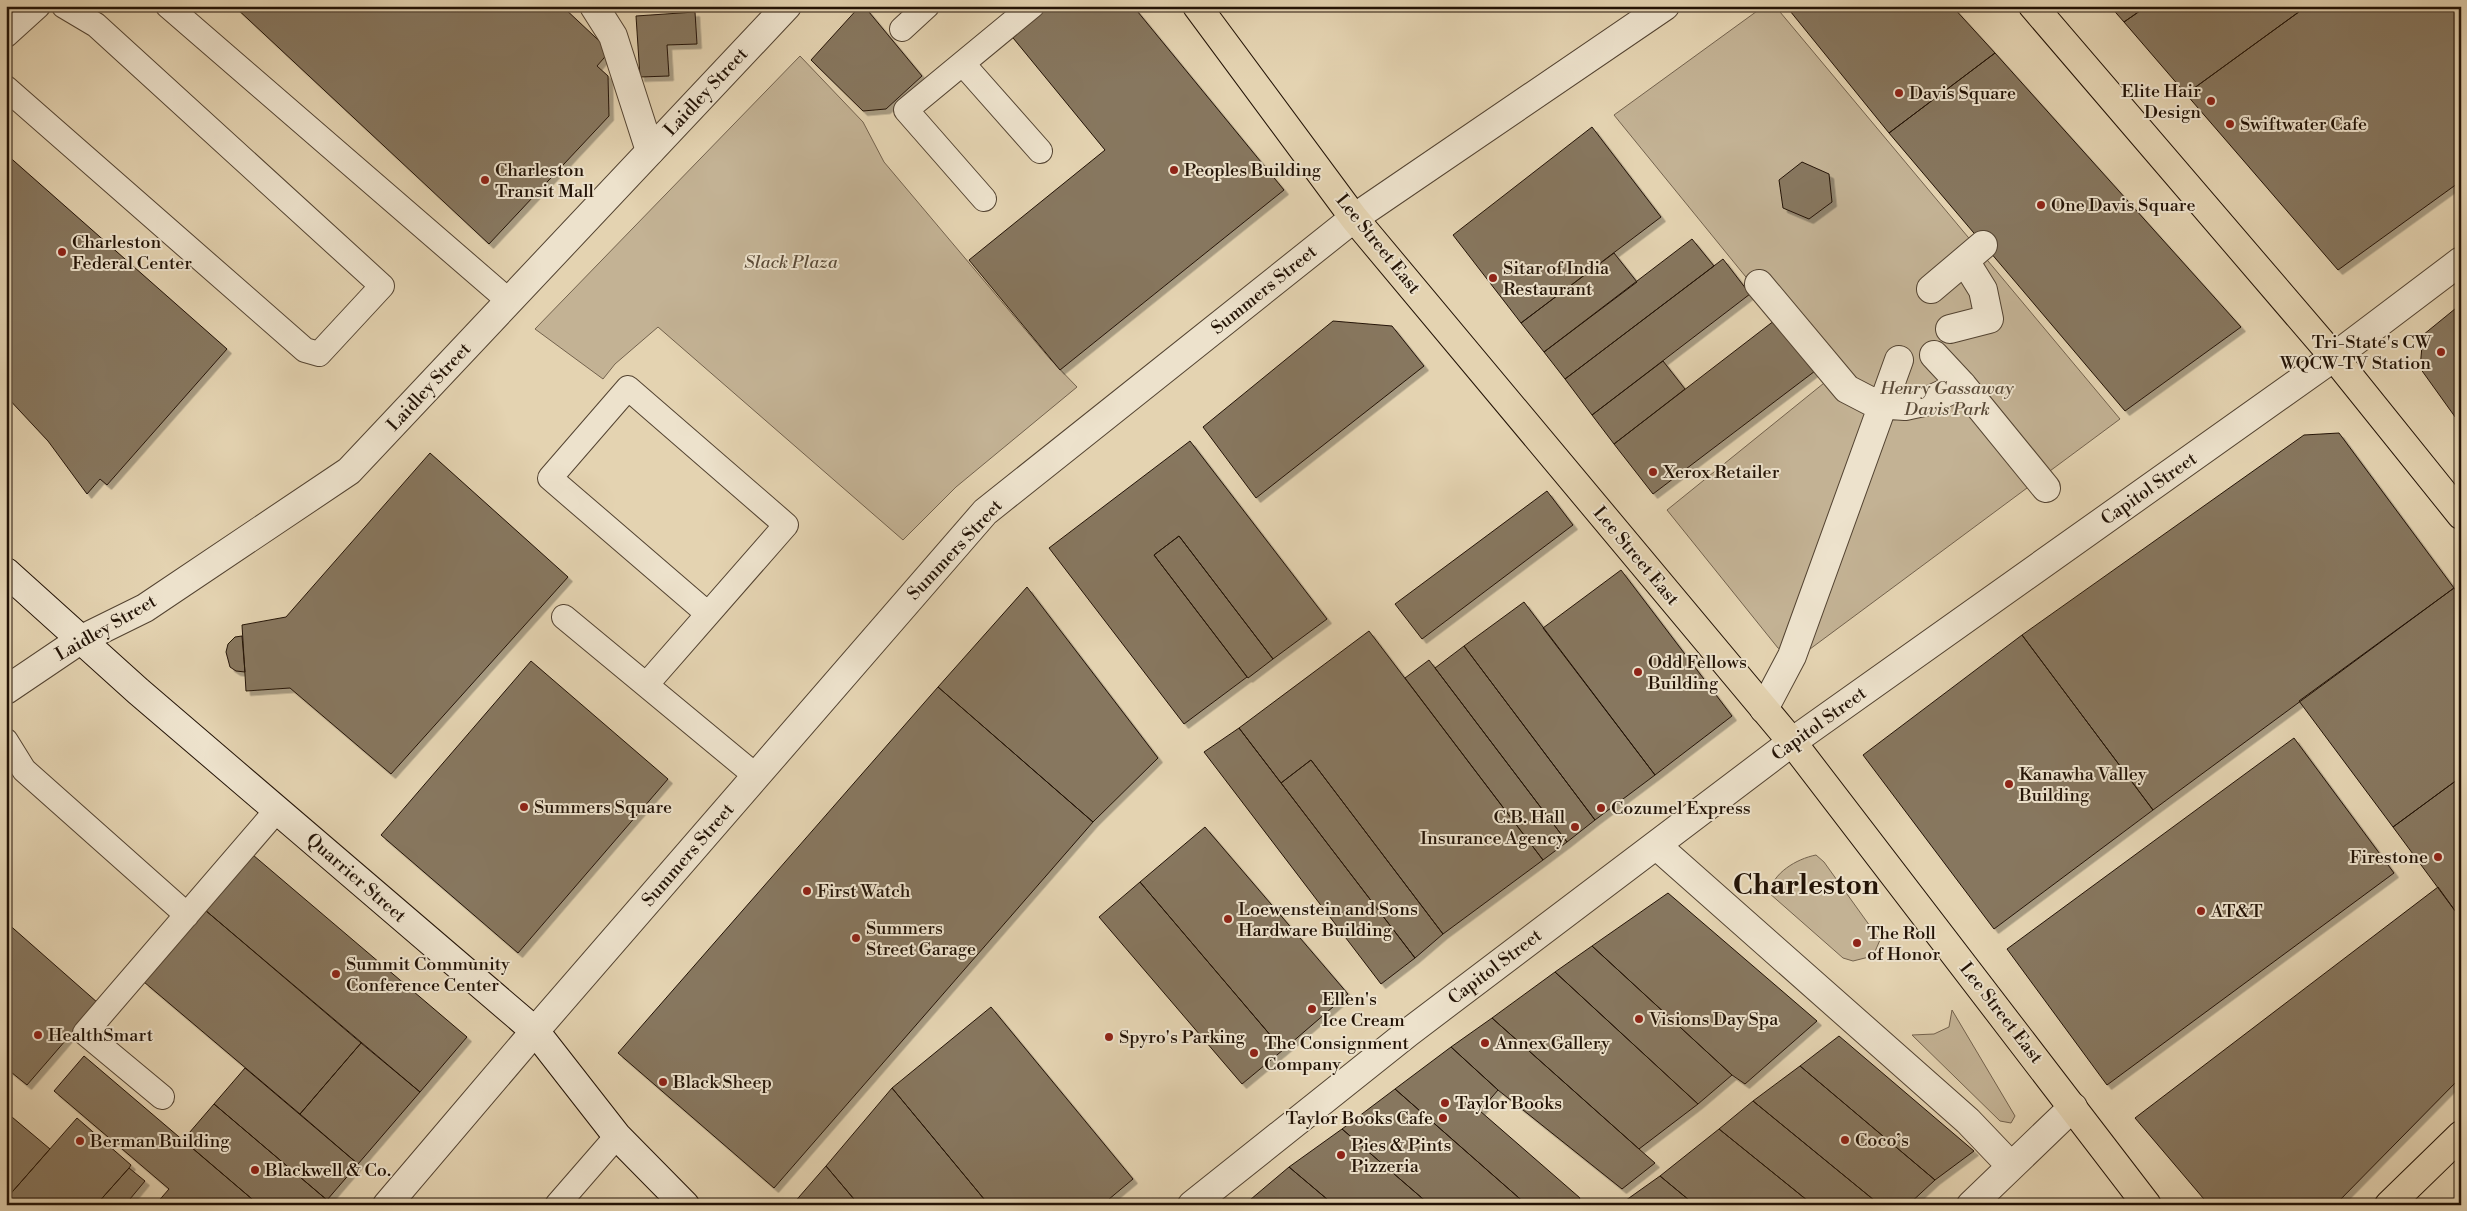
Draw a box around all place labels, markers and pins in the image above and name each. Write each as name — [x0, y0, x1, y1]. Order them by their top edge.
place label: Elite Hair Design — [2121, 80, 2201, 124]
place label: Davis Square — [1909, 82, 2016, 105]
marker: Davis Square — [1893, 87, 1905, 99]
marker: Elite Hair Design — [2205, 95, 2217, 107]
place label: Swiftwater Cafe — [2240, 113, 2367, 136]
marker: Swiftwater Cafe — [2224, 118, 2236, 130]
place label: Charleston Transit Mall — [495, 159, 594, 203]
place label: Peoples Building — [1184, 159, 1322, 182]
marker: Peoples Building — [1168, 164, 1180, 176]
marker: Charleston Transit Mall — [479, 174, 491, 186]
place label: One Davis Square — [2051, 194, 2196, 217]
marker: One Davis Square — [2035, 199, 2047, 211]
place label: Charleston Federal Center — [72, 231, 192, 275]
marker: Charleston Federal Center — [56, 246, 68, 258]
place label: Sitar of India Restaurant — [1503, 257, 1610, 301]
marker: Sitar of India Restaurant — [1487, 272, 1499, 284]
place label: Tri-State's CW WQCW-TV Station — [2279, 331, 2432, 375]
marker: Tri-State's CW WQCW-TV Station — [2435, 346, 2447, 358]
place label: Xerox Retailer — [1662, 461, 1780, 484]
marker: Xerox Retailer — [1647, 466, 1659, 478]
place label: Odd Fellows Building — [1647, 651, 1747, 695]
marker: Odd Fellows Building — [1632, 666, 1644, 678]
place label: Kanawha Valley Building — [2018, 763, 2147, 807]
marker: Kanawha Valley Building — [2003, 778, 2015, 790]
place label: Summers Square — [534, 796, 672, 819]
place label: Cozumel Express — [1611, 797, 1751, 820]
marker: Summers Square — [518, 801, 530, 813]
marker: Cozumel Express — [1595, 802, 1607, 814]
place label: C.B. Hall Insurance Agency — [1420, 806, 1566, 850]
marker: C.B. Hall Insurance Agency — [1569, 821, 1581, 833]
place label: Firestone — [2350, 846, 2428, 869]
marker: Firestone — [2432, 851, 2444, 863]
place label: First Watch — [817, 880, 911, 903]
marker: First Watch — [801, 885, 813, 897]
place label: Loewenstein and Sons Hardware Building — [1238, 898, 1418, 942]
place label: AT&T — [2210, 900, 2263, 923]
marker: AT&T — [2195, 905, 2207, 917]
marker: Loewenstein and Sons Hardware Building — [1222, 913, 1234, 925]
place label: Summers Street Garage — [866, 917, 976, 961]
place label: The Roll of Honor — [1867, 922, 1940, 966]
marker: Summers Street Garage — [850, 932, 862, 944]
marker: The Roll of Honor — [1851, 937, 1863, 949]
place label: Summit Community Conference Center — [346, 953, 510, 997]
marker: Summit Community Conference Center — [330, 968, 342, 980]
place label: Ellen's Ice Cream — [1322, 988, 1405, 1032]
marker: Ellen's Ice Cream — [1306, 1003, 1318, 1015]
place label: Visions Day Spa — [1648, 1008, 1779, 1031]
marker: Visions Day Spa — [1633, 1013, 1645, 1025]
place label: HealthSmart — [48, 1024, 154, 1047]
place label: Spyro's Parking — [1119, 1026, 1246, 1049]
marker: HealthSmart — [32, 1029, 44, 1041]
marker: Spyro's Parking — [1103, 1031, 1115, 1043]
place label: The Consignment Company — [1264, 1032, 1410, 1076]
place label: Annex Gallery — [1494, 1032, 1610, 1055]
marker: Annex Gallery — [1479, 1037, 1491, 1049]
marker: The Consignment Company — [1248, 1047, 1260, 1059]
place label: Black Sheep — [672, 1071, 772, 1094]
marker: Black Sheep — [657, 1076, 669, 1088]
place label: Taylor Books — [1455, 1092, 1562, 1115]
marker: Taylor Books — [1439, 1097, 1451, 1109]
place label: Taylor Books Cafe — [1285, 1107, 1433, 1130]
marker: Taylor Books Cafe — [1437, 1112, 1449, 1124]
place label: Coco’s — [1855, 1129, 1909, 1152]
place label: Berman Building — [89, 1130, 230, 1153]
place label: Pies & Pints Pizzeria — [1351, 1134, 1451, 1178]
marker: Coco’s — [1839, 1134, 1851, 1146]
marker: Berman Building — [74, 1135, 86, 1147]
marker: Pies & Pints Pizzeria — [1335, 1149, 1347, 1161]
place label: Blackwell & Co. — [264, 1159, 391, 1182]
marker: Blackwell & Co. — [249, 1164, 261, 1176]

